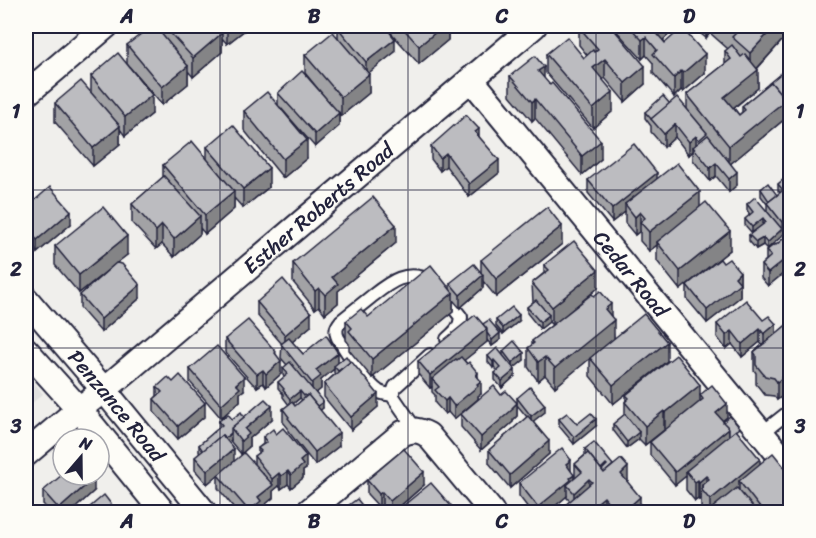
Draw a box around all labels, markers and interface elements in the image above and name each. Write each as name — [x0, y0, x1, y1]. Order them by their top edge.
text: A — [119, 0, 134, 34]
text: B — [308, 0, 321, 34]
text: C — [495, 0, 509, 34]
text: D — [683, 0, 696, 34]
text: 1 — [12, 94, 21, 129]
text: 1 — [796, 94, 805, 129]
street label: Esther Roberts Road — [234, 132, 404, 284]
street label: Cedar Road — [583, 221, 680, 328]
text: 2 — [9, 252, 22, 287]
text: 2 — [793, 252, 806, 287]
street label: Penzance Road — [58, 341, 176, 472]
text: 3 — [10, 409, 22, 444]
text: 3 — [794, 409, 806, 444]
north arrow — [51, 427, 111, 487]
text: N — [75, 428, 97, 459]
text: A — [119, 504, 134, 538]
text: B — [308, 504, 321, 538]
text: C — [495, 504, 509, 538]
text: D — [683, 504, 696, 538]

